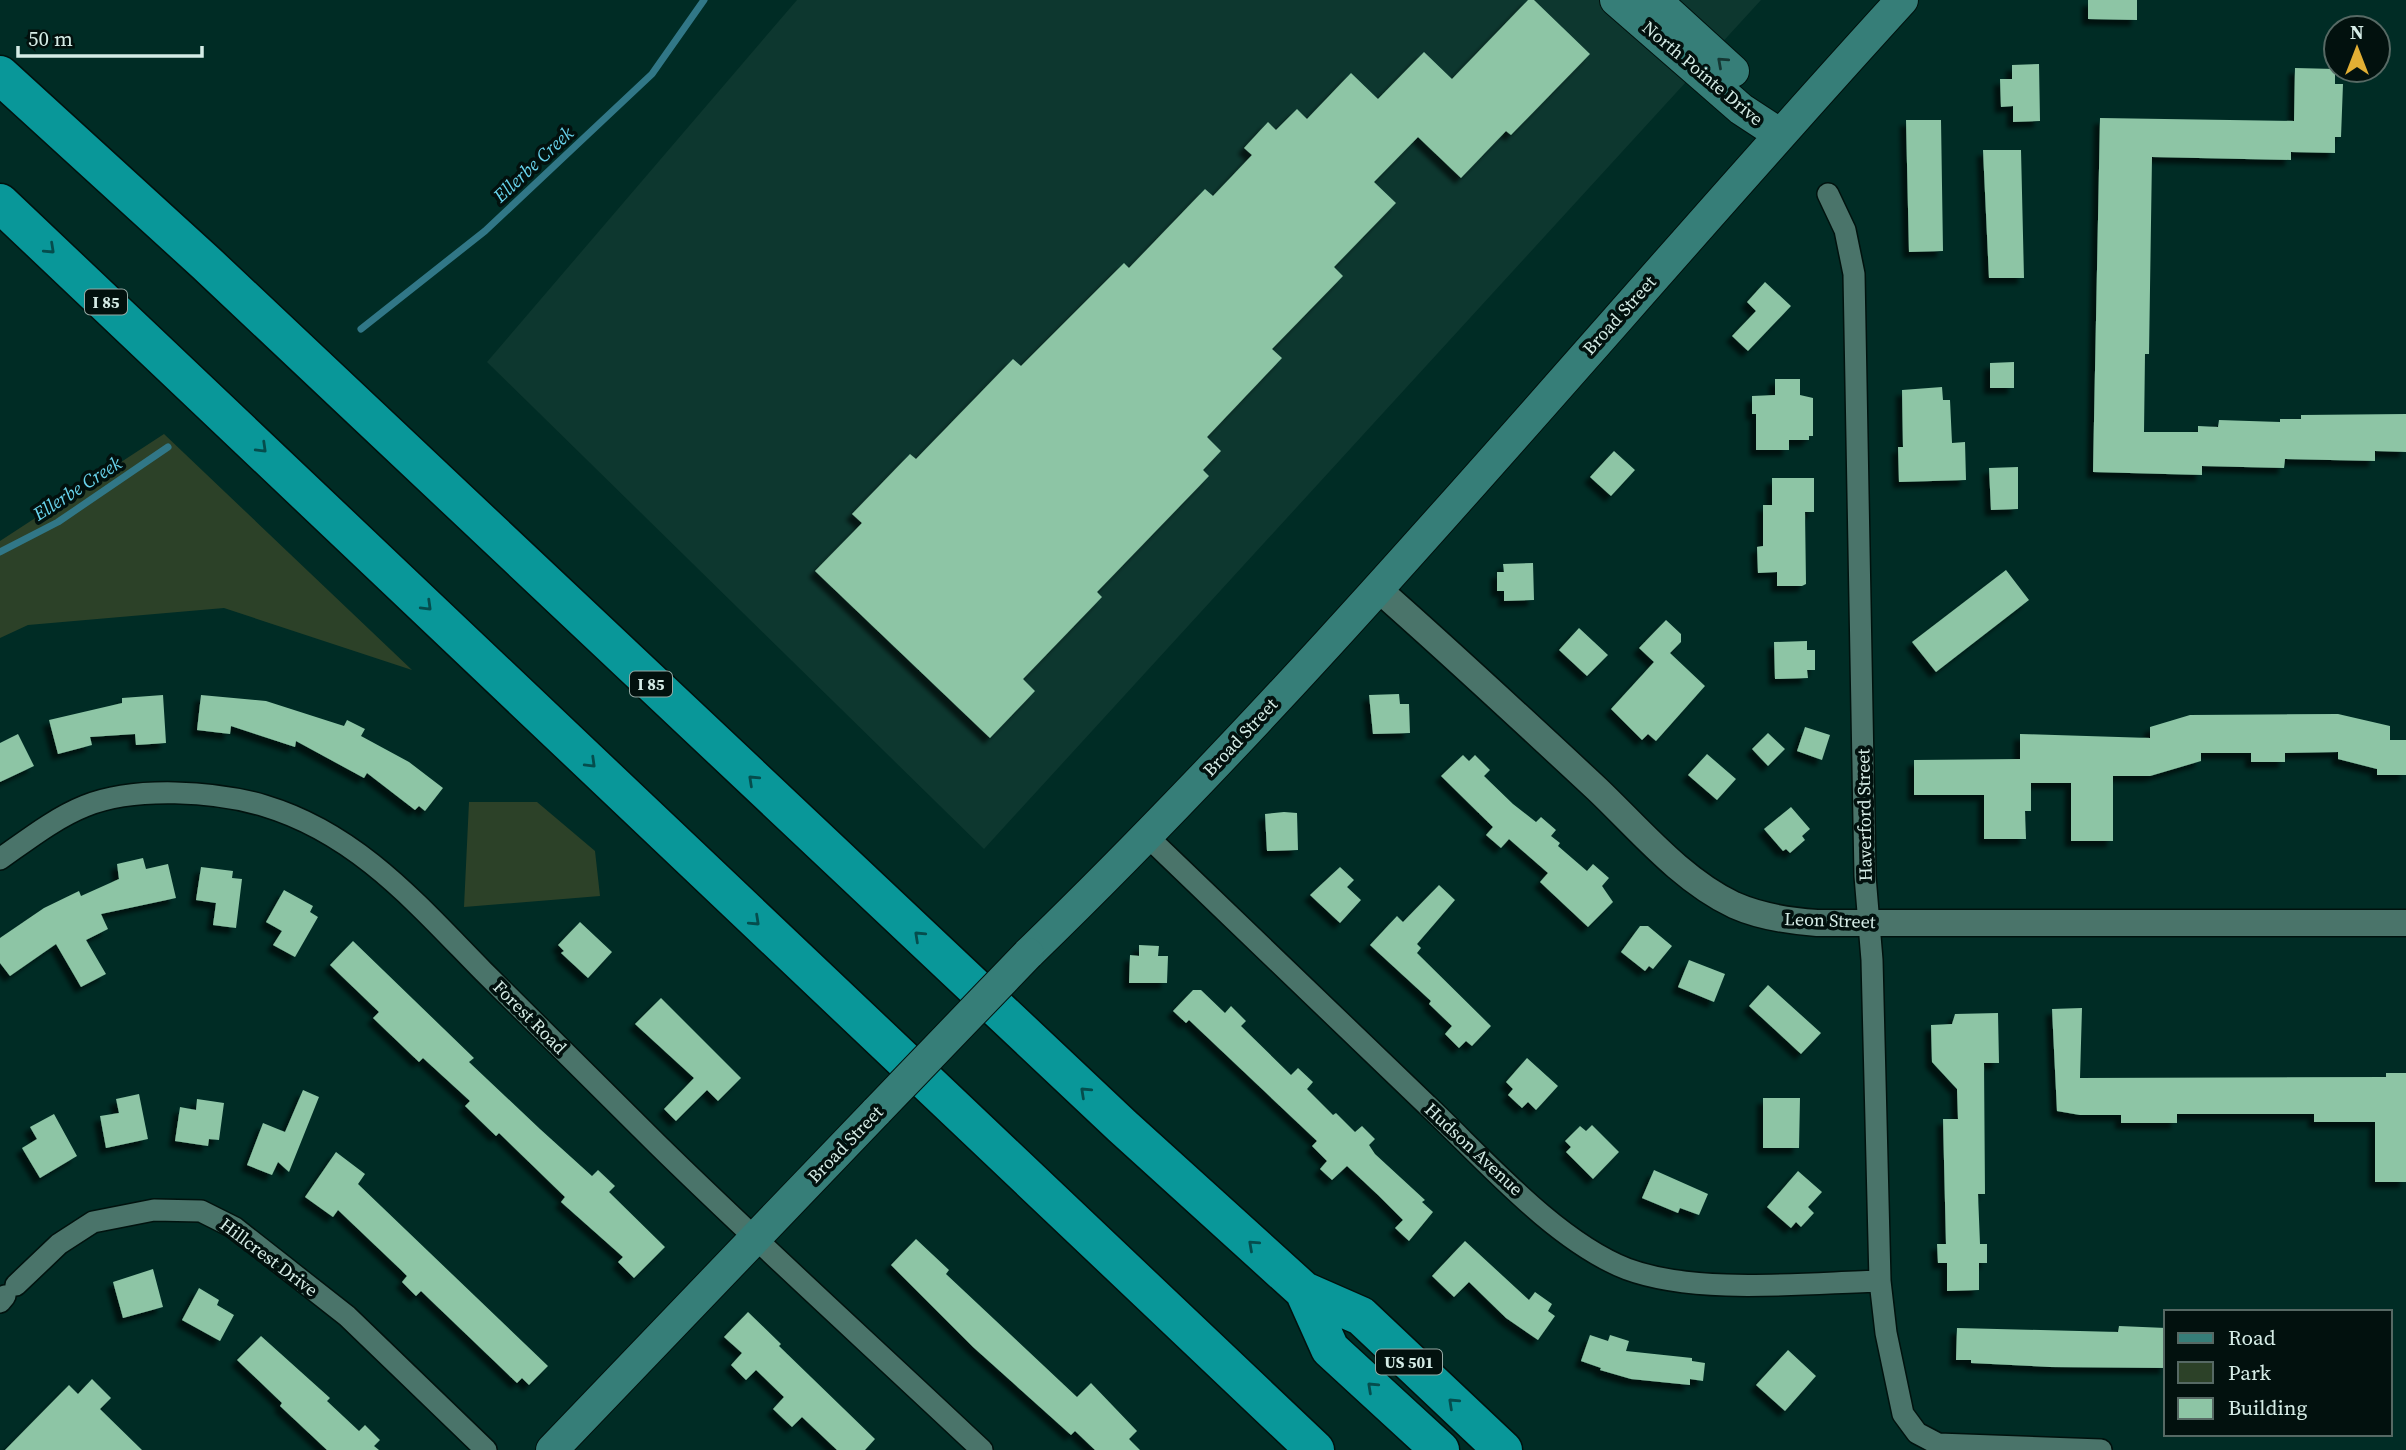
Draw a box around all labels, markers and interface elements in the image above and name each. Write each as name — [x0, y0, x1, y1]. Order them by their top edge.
scale bar — [18, 14, 201, 58]
north arrow — [2322, 14, 2392, 84]
street label: North Pointe Drive — [1637, 15, 1769, 131]
text: N — [2350, 19, 2364, 45]
text: 50 m — [28, 24, 73, 53]
one-way arrow — [1717, 58, 1730, 70]
water label: Ellerbe Creek — [486, 120, 579, 209]
one-way arrow — [42, 241, 55, 254]
street label: Broad Street — [1577, 270, 1661, 360]
road number: I 85 — [85, 290, 127, 314]
one-way arrow — [254, 440, 267, 453]
water label: Ellerbe Creek — [27, 450, 126, 527]
one-way arrow — [419, 597, 432, 610]
road number: I 85 — [630, 671, 672, 696]
street label: Broad Street — [1197, 692, 1283, 782]
street label: Haverford Street — [1850, 748, 1878, 881]
one-way arrow — [583, 755, 596, 768]
one-way arrow — [748, 776, 761, 789]
street label: Leon Street — [1784, 906, 1876, 934]
one-way arrow — [747, 913, 760, 925]
one-way arrow — [914, 932, 927, 944]
street label: Forest Road — [488, 975, 572, 1059]
one-way arrow — [1080, 1087, 1093, 1100]
street label: Hudson Avenue — [1419, 1097, 1529, 1201]
street label: Broad Street — [802, 1100, 888, 1188]
street label: Hillcrest Drive — [215, 1212, 323, 1302]
one-way arrow — [1248, 1241, 1261, 1253]
legend — [2164, 1310, 2392, 1436]
text: Road — [2228, 1323, 2276, 1352]
road number: US 501 — [1376, 1350, 1442, 1374]
text: Park — [2228, 1358, 2272, 1387]
one-way arrow — [1367, 1383, 1380, 1396]
text: Building — [2228, 1393, 2307, 1422]
one-way arrow — [1448, 1399, 1461, 1412]

